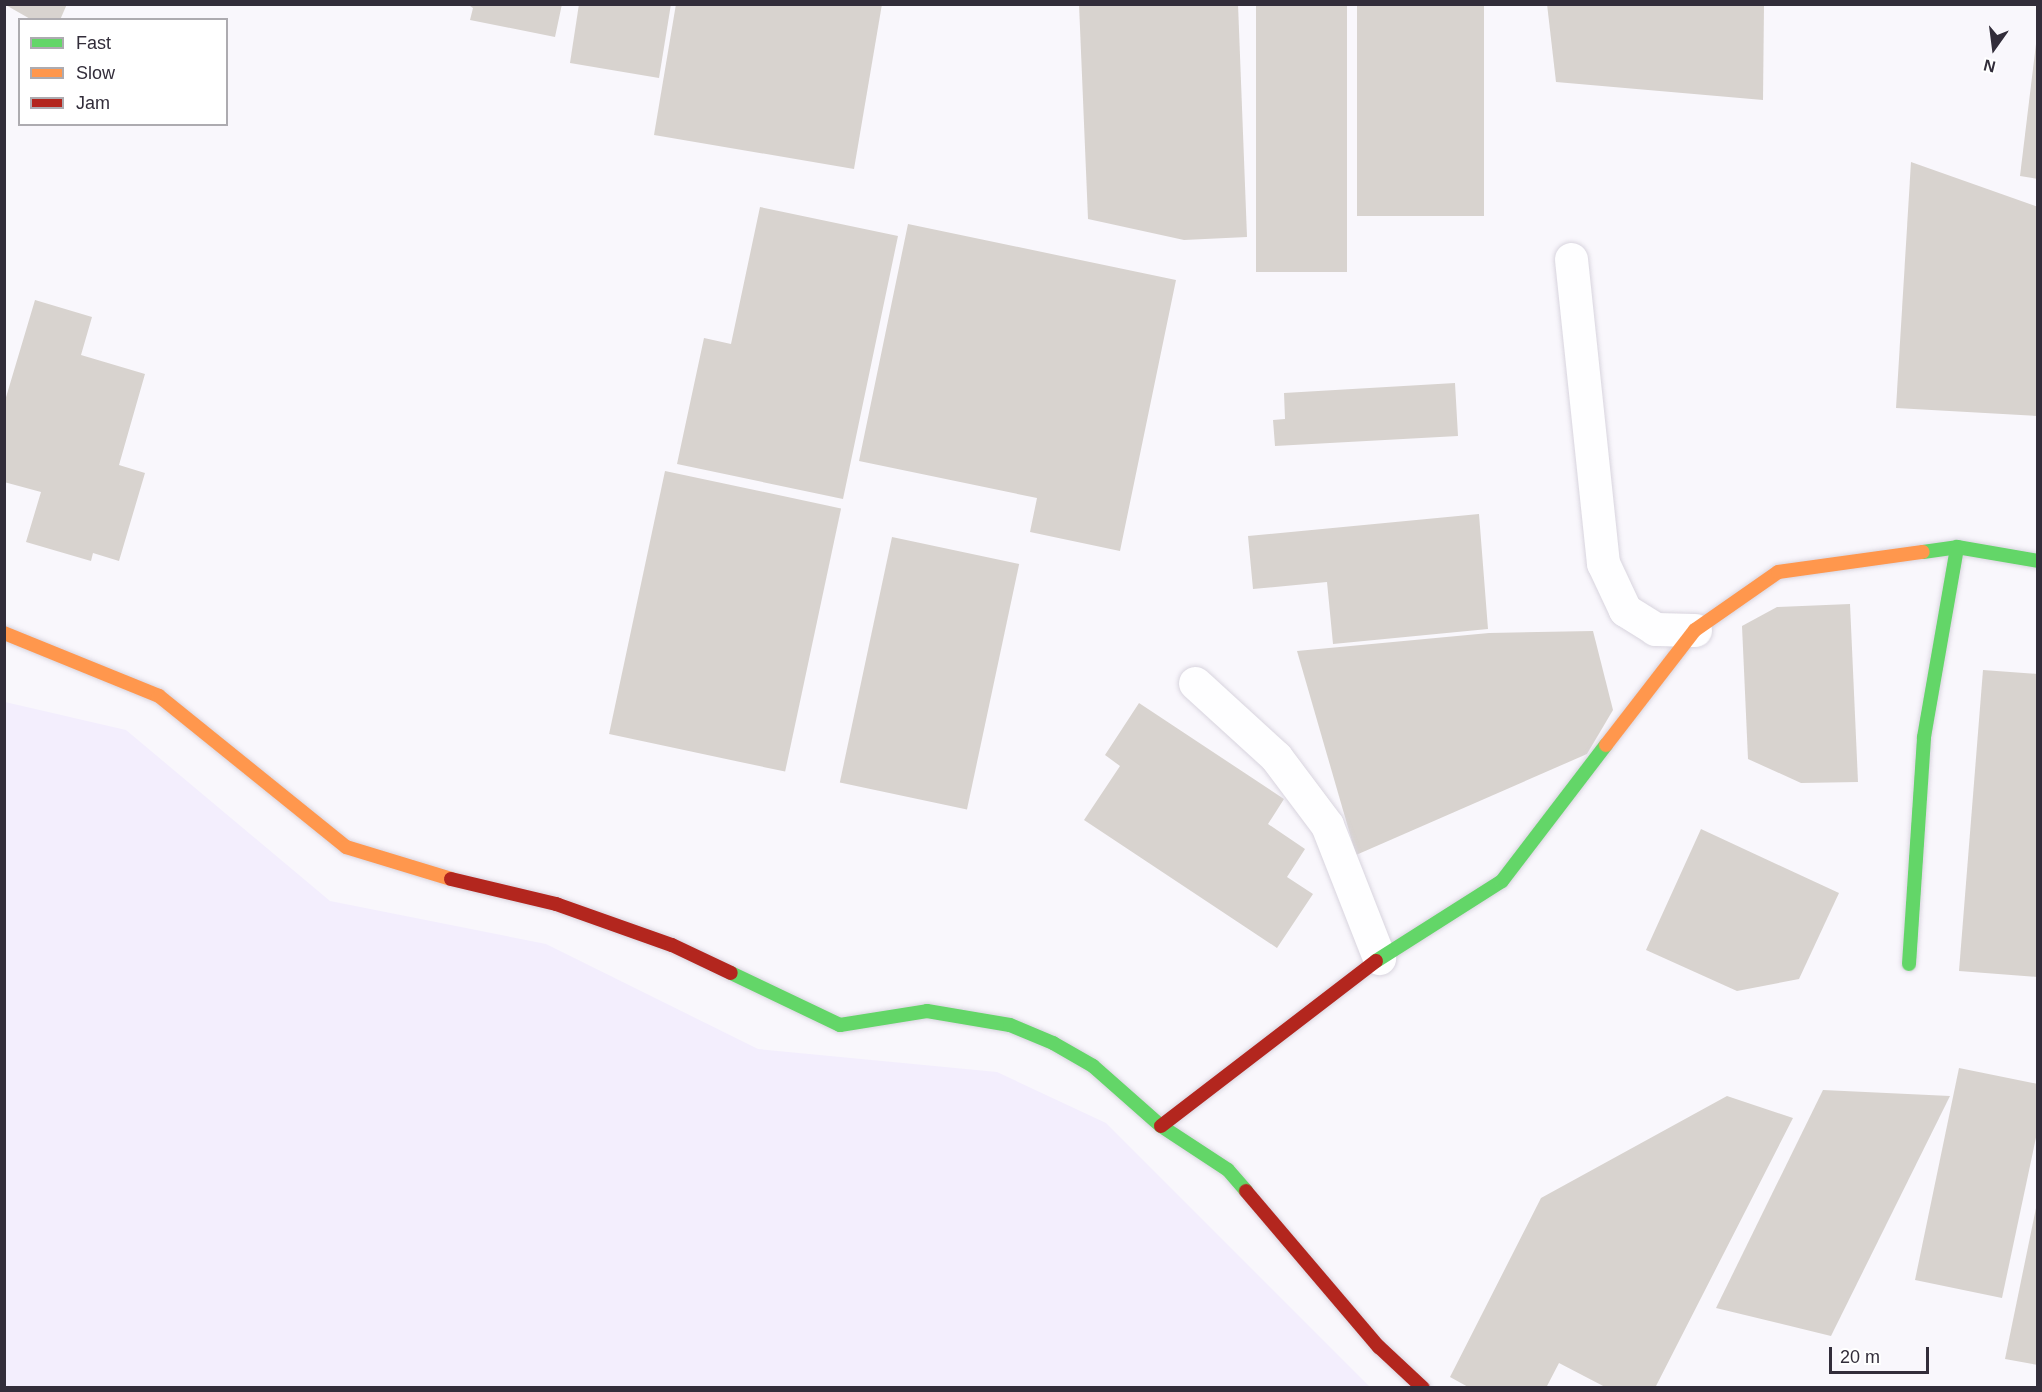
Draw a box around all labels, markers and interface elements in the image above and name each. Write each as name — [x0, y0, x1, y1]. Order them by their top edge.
legend — [18, 18, 228, 126]
north arrow — [1964, 18, 2024, 78]
text: Fast — [76, 33, 111, 53]
text: N — [1982, 56, 1997, 76]
text: Slow — [76, 63, 115, 83]
text: Jam — [76, 93, 110, 113]
scale bar — [1832, 1335, 1932, 1373]
text: 20 m — [1840, 1347, 1880, 1367]

